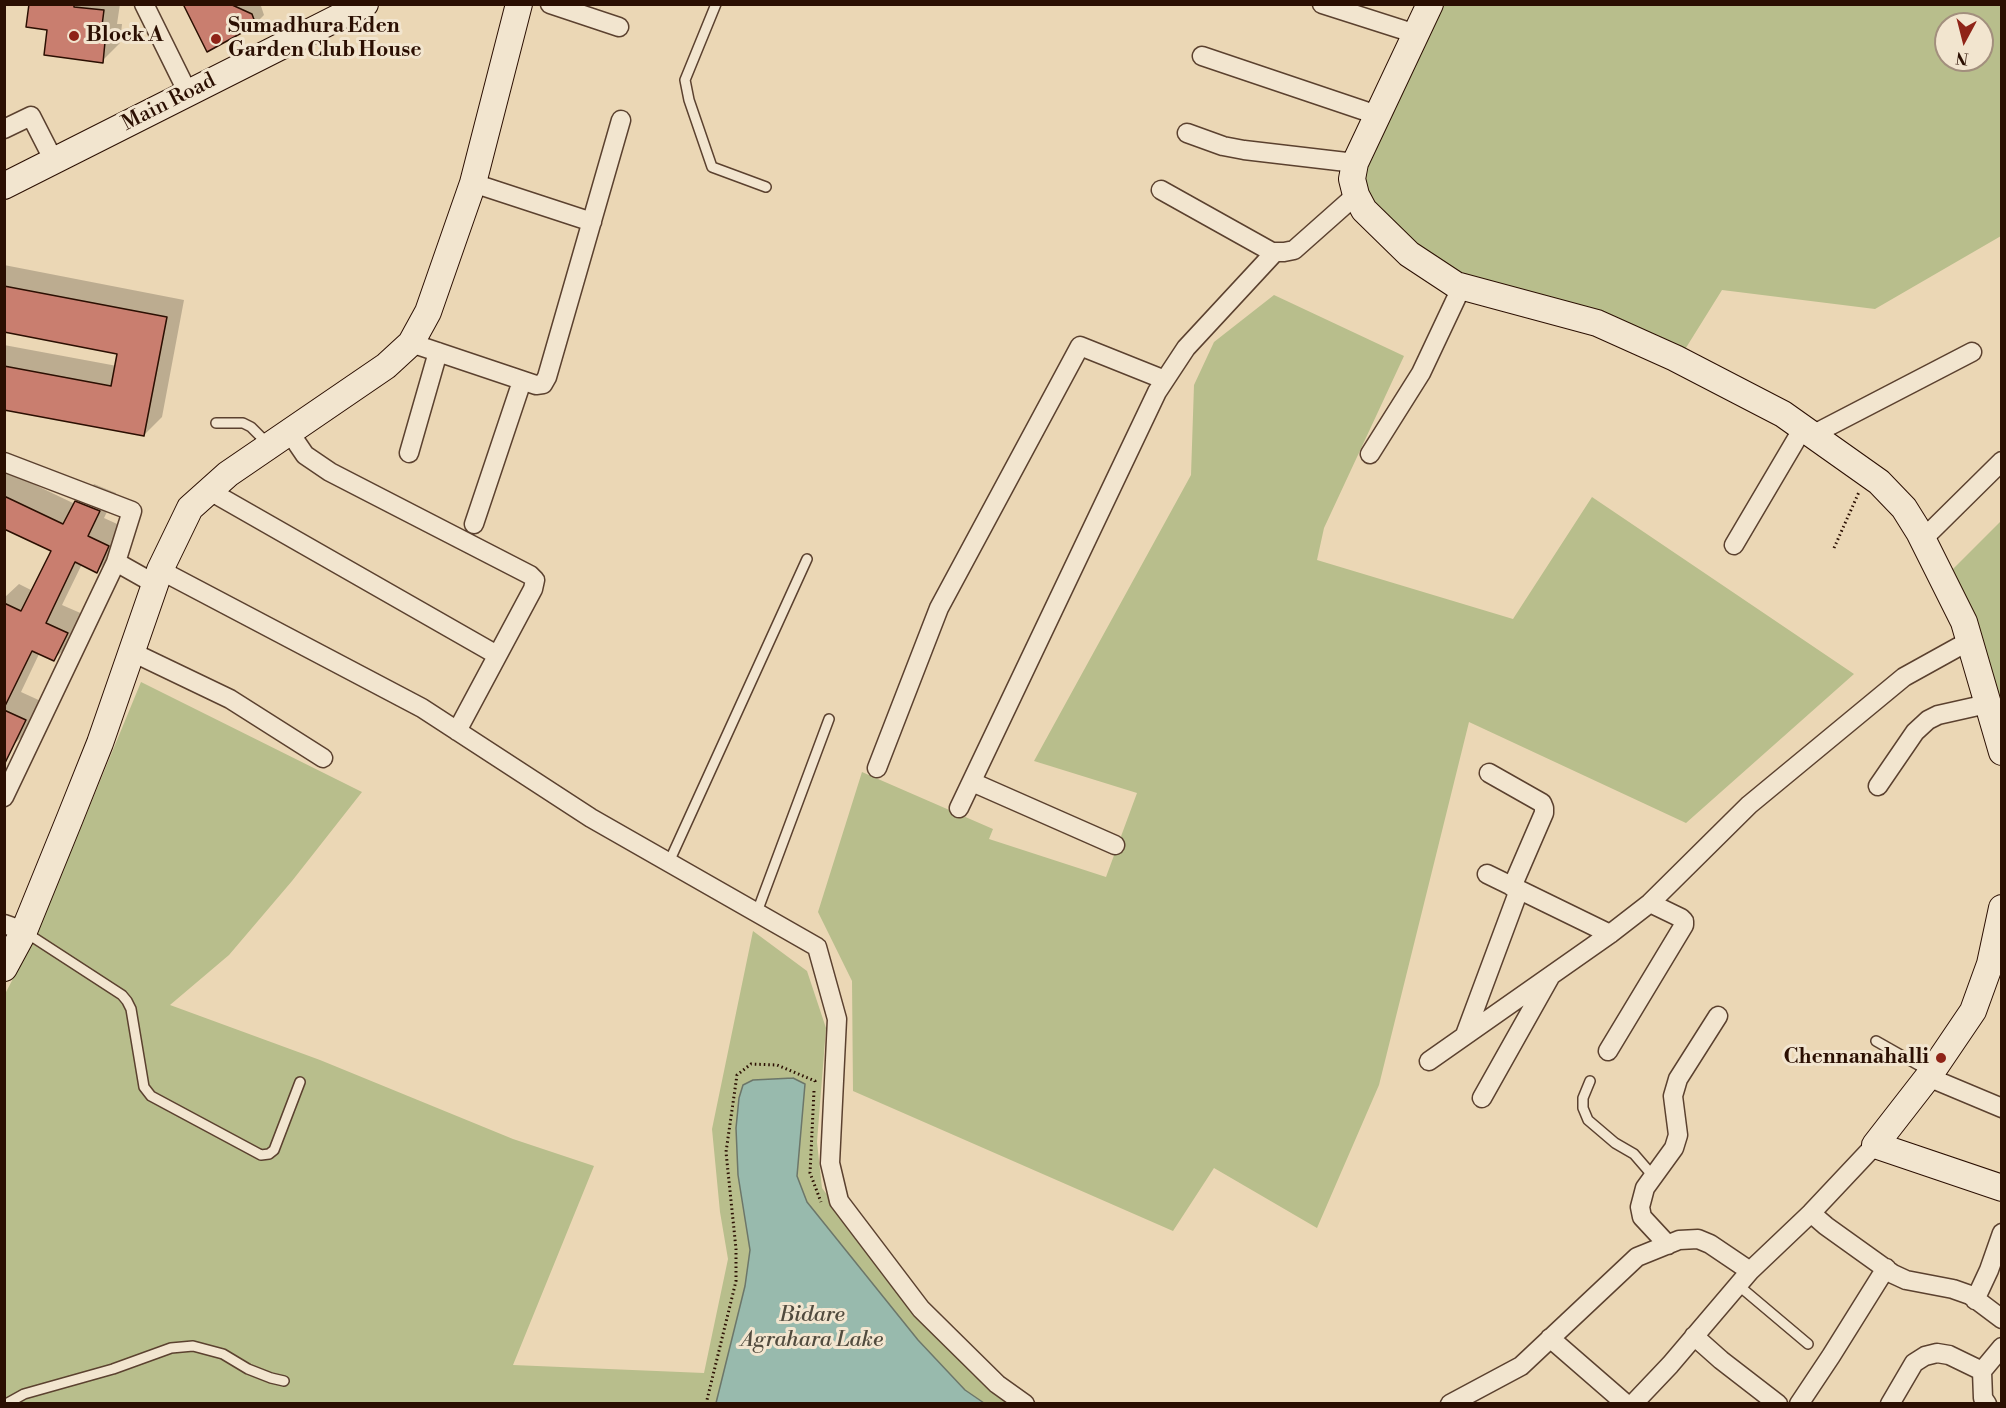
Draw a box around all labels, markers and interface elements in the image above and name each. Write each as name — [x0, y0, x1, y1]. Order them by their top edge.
north arrow — [1934, 12, 1994, 72]
place label: Sumadhura Eden Garden Club House — [228, 14, 421, 64]
place label: Block A — [86, 23, 163, 49]
marker: Block A — [67, 29, 81, 43]
marker: Sumadhura Eden Garden Club House — [209, 32, 223, 46]
text: N — [1955, 47, 1970, 69]
street label: Main Road — [118, 69, 220, 137]
place label: Chennanahalli — [1784, 1045, 1929, 1071]
marker: Chennanahalli — [1934, 1051, 1948, 1065]
water label: Bidare Agrahara Lake — [741, 1303, 883, 1354]

